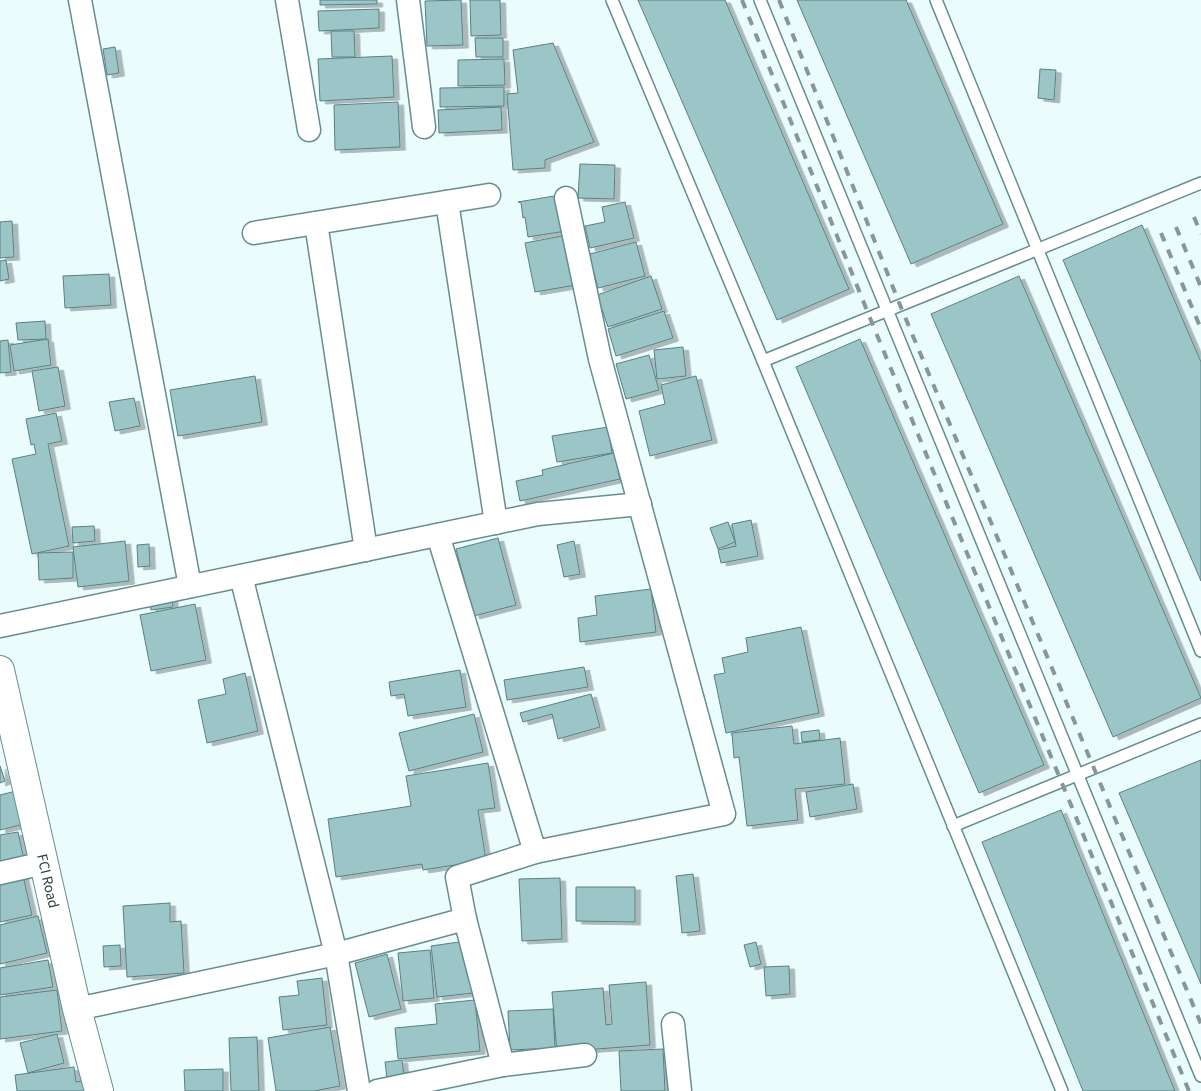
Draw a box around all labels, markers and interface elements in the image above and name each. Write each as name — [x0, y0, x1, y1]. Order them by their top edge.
street label: FCI Road — [31, 852, 64, 910]

